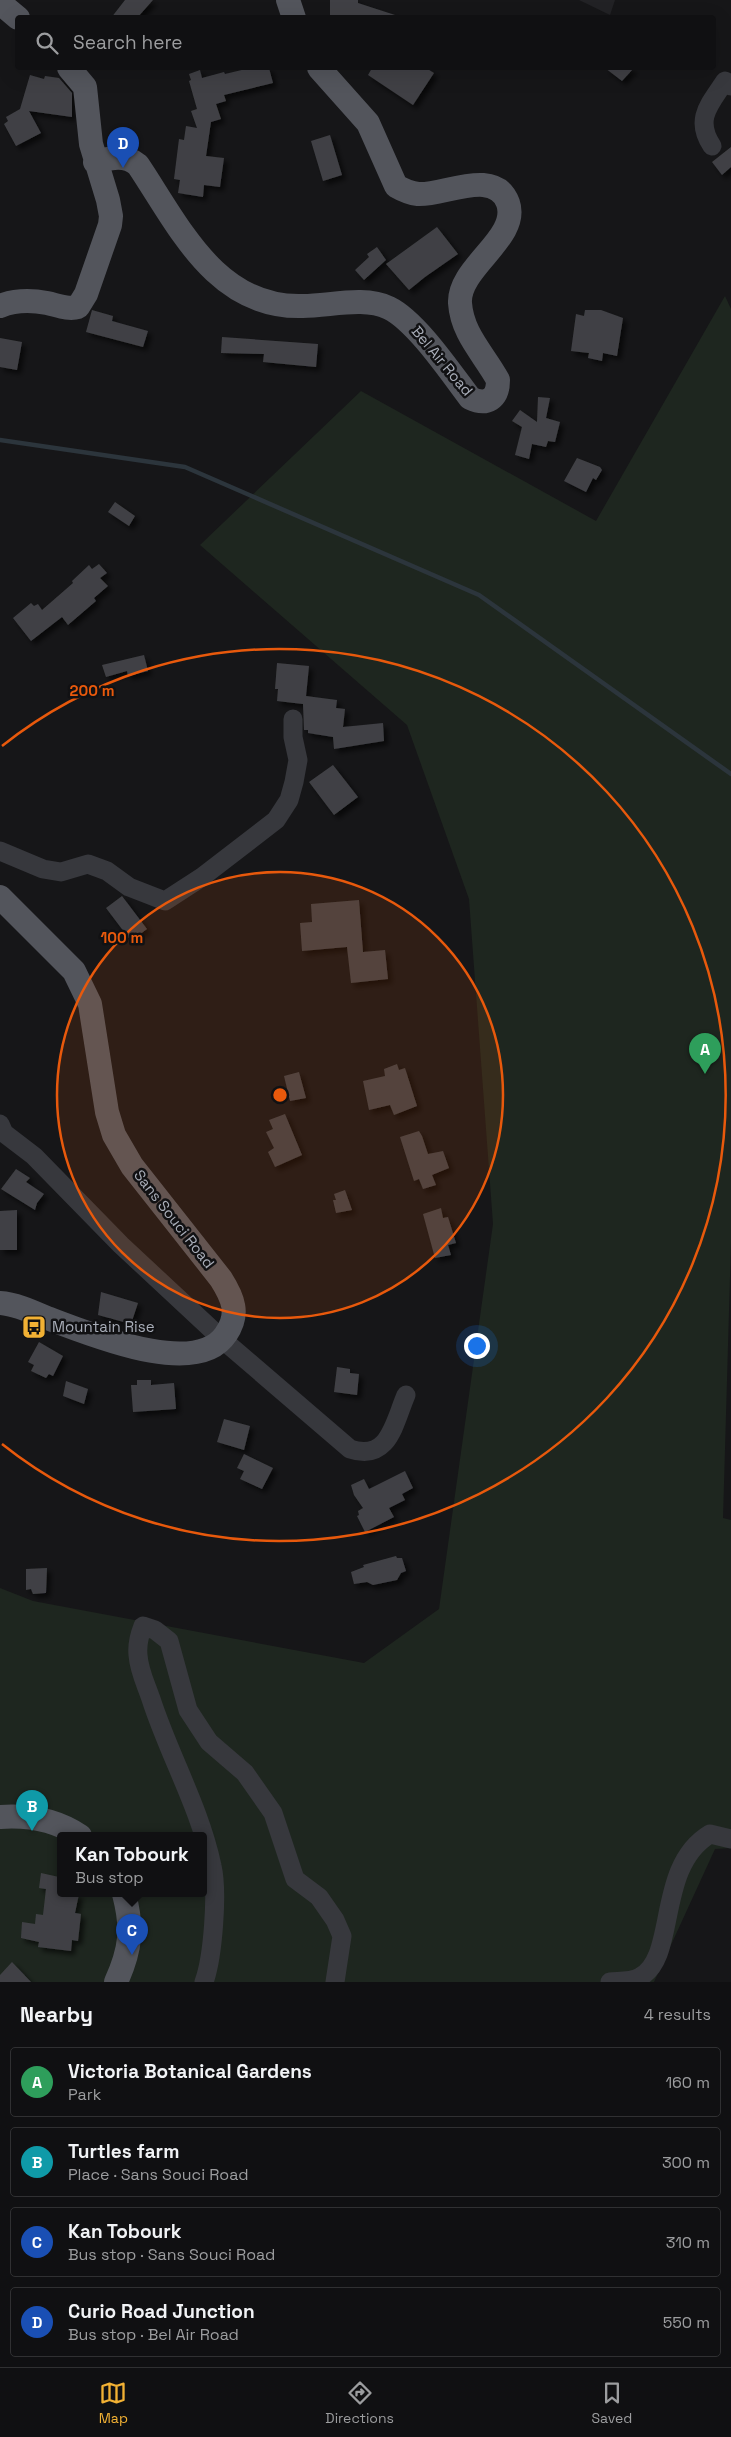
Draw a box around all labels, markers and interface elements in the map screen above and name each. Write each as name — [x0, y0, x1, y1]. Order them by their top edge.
search box — [15, 15, 716, 70]
icon: search — [33, 29, 61, 57]
text: Search here — [73, 30, 183, 55]
pin: D — [107, 127, 139, 168]
street label: Bel Air Road — [408, 322, 477, 400]
text: 200 m — [70, 681, 114, 700]
text: 100 m — [101, 928, 143, 947]
pin: A — [689, 1033, 721, 1074]
centre of rings — [271, 1086, 289, 1104]
street label: Sans Souci Road — [130, 1166, 219, 1272]
bus stop icon: Mountain Rise — [21, 1314, 47, 1340]
place label: Mountain Rise — [52, 1317, 155, 1336]
your location — [464, 1333, 490, 1359]
pin: B — [16, 1790, 48, 1831]
popup — [57, 1832, 207, 1897]
text: Kan Tobourk — [75, 1842, 189, 1867]
text: Bus stop — [75, 1867, 144, 1888]
pin: C — [116, 1914, 148, 1955]
text: Nearby — [20, 2001, 93, 2028]
text: 4 results — [644, 2004, 711, 2025]
text: Victoria Botanical Gardens — [68, 2059, 312, 2084]
text: A — [32, 2072, 42, 2093]
text: 160 m — [665, 2072, 710, 2093]
text: Park — [68, 2084, 101, 2105]
text: Turtles farm — [68, 2139, 179, 2164]
text: B — [32, 2152, 42, 2173]
text: 300 m — [662, 2152, 710, 2173]
text: Place · Sans Souci Road — [68, 2164, 248, 2185]
text: Kan Tobourk — [68, 2219, 182, 2244]
text: C — [32, 2232, 42, 2253]
text: 310 m — [666, 2232, 710, 2253]
text: Bus stop · Sans Souci Road — [68, 2244, 275, 2265]
text: Curio Road Junction — [68, 2299, 255, 2324]
text: D — [32, 2312, 42, 2333]
text: 550 m — [663, 2312, 710, 2333]
text: Bus stop · Bel Air Road — [68, 2324, 239, 2345]
tab: Map — [99, 2379, 128, 2427]
tab: Directions — [325, 2379, 394, 2427]
tab: Saved — [591, 2379, 632, 2427]

